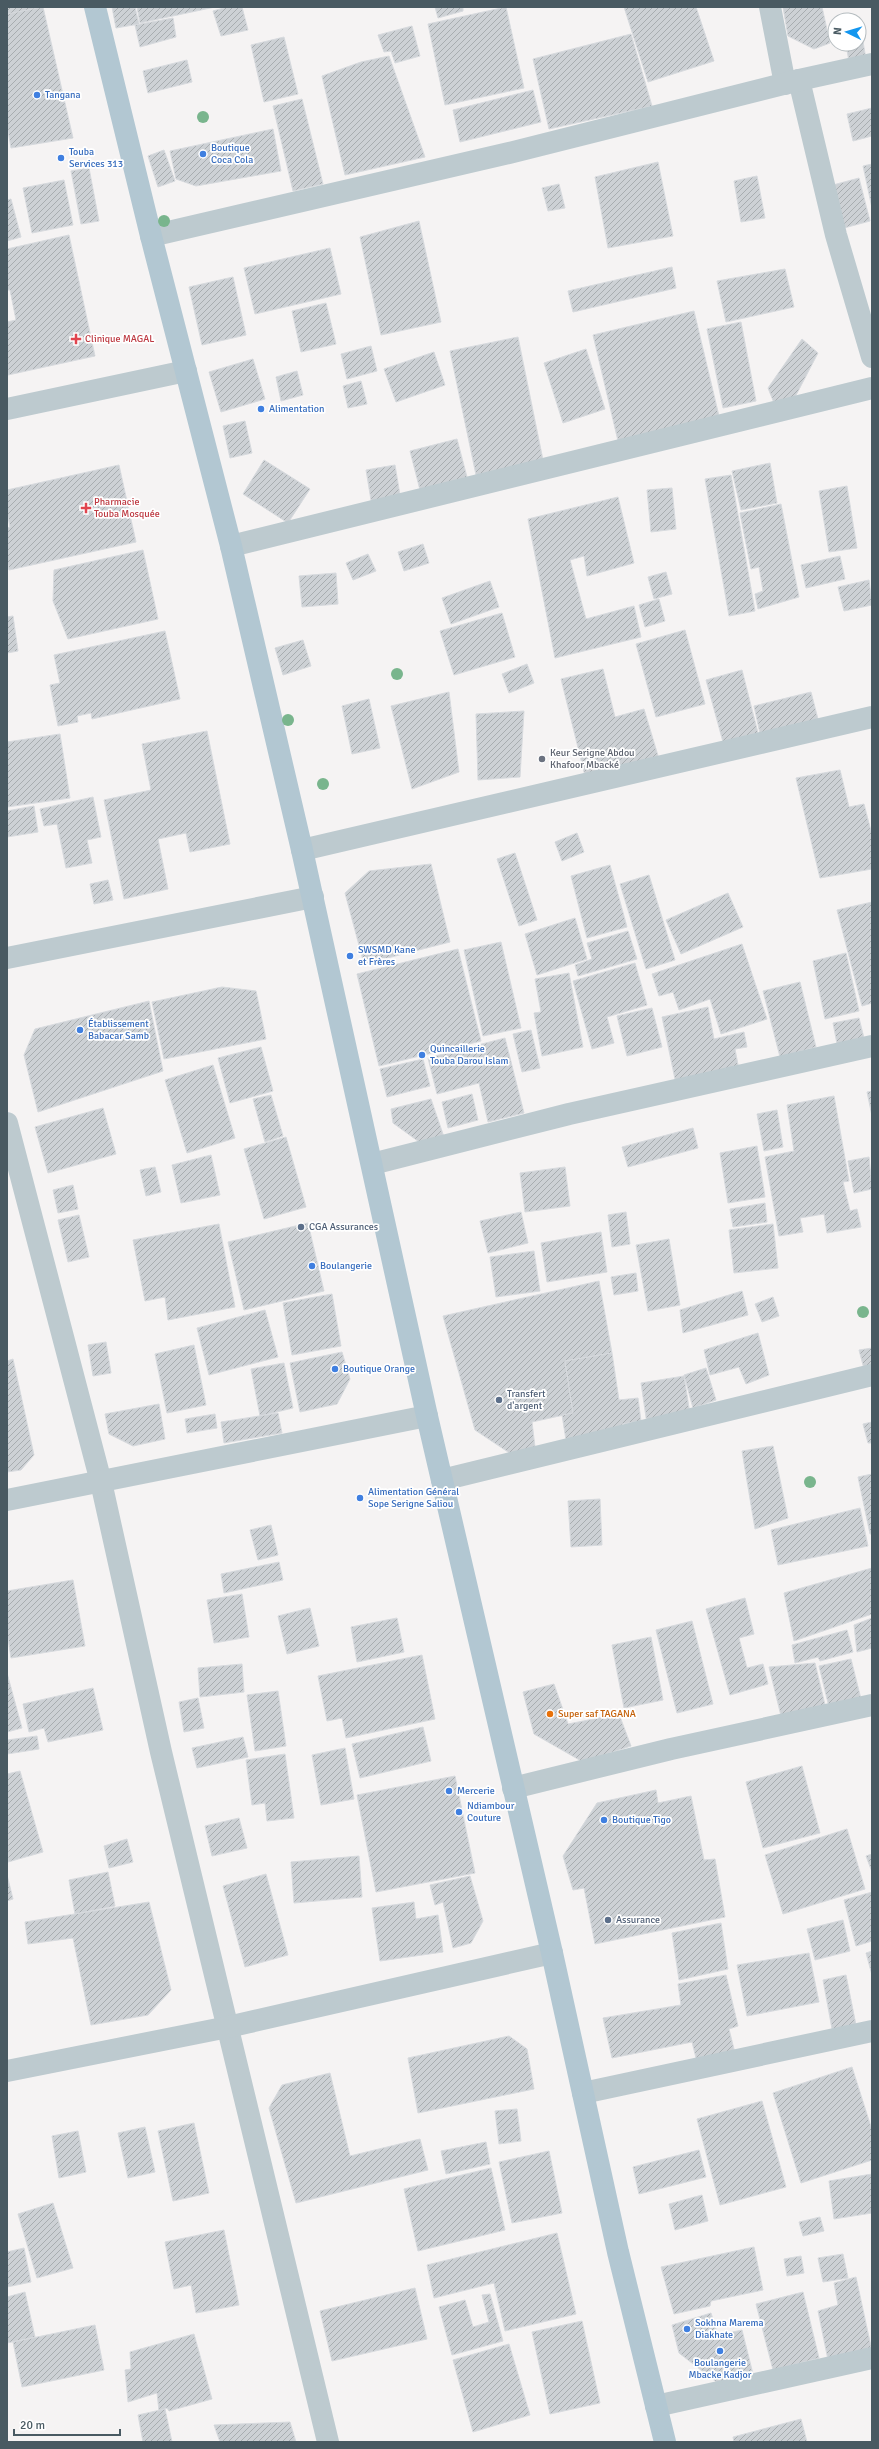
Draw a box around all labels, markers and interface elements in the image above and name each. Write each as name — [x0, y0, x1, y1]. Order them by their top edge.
north arrow — [827, 12, 867, 52]
text: N — [831, 27, 844, 36]
place label: Tangana — [45, 89, 81, 101]
marker: Tangana — [32, 90, 42, 100]
place label: Boutique Coca Cola — [211, 142, 253, 166]
place label: Touba Services 313 — [69, 146, 123, 170]
marker: Boutique Coca Cola — [198, 149, 208, 159]
marker: Touba Services 313 — [56, 153, 66, 163]
marker: Clinique MAGAL — [70, 333, 82, 345]
place label: Clinique MAGAL — [85, 333, 154, 345]
place label: Alimentation — [269, 403, 324, 415]
marker: Alimentation — [256, 404, 266, 414]
place label: Pharmacie Touba Mosquée — [94, 496, 160, 520]
marker: Pharmacie Touba Mosquée — [81, 503, 91, 513]
place label: Keur Serigne Abdou Khafoor Mbacké — [550, 747, 635, 771]
marker: Keur Serigne Abdou Khafoor Mbacké — [537, 754, 547, 764]
place label: SWSMD Kane et Frères — [358, 944, 415, 968]
marker: SWSMD Kane et Frères — [345, 951, 355, 961]
place label: Établissement Babacar Samb — [88, 1017, 149, 1042]
marker: Établissement Babacar Samb — [75, 1025, 85, 1035]
place label: Quincaillerie Touba Darou Islam — [430, 1043, 508, 1067]
marker: Quincaillerie Touba Darou Islam — [417, 1050, 427, 1060]
place label: CGA Assurances — [309, 1221, 379, 1233]
marker: CGA Assurances — [296, 1222, 306, 1232]
place label: Boulangerie — [320, 1260, 372, 1272]
marker: Boulangerie — [307, 1261, 317, 1271]
place label: Boutique Orange — [343, 1363, 415, 1375]
marker: Boutique Orange — [330, 1364, 340, 1374]
place label: Transfert d'argent — [507, 1388, 546, 1412]
marker: Transfert d'argent — [494, 1395, 504, 1405]
place label: Alimentation Général Sope Serigne Saliou — [368, 1486, 459, 1510]
marker: Alimentation Général Sope Serigne Saliou — [355, 1493, 365, 1503]
place label: Super saf TAGANA — [558, 1708, 636, 1720]
marker: Super saf TAGANA — [545, 1709, 555, 1719]
place label: Mercerie — [457, 1785, 495, 1797]
marker: Mercerie — [444, 1786, 454, 1796]
place label: Ndiambour Couture — [467, 1800, 515, 1824]
marker: Ndiambour Couture — [454, 1807, 464, 1817]
place label: Boutique Tigo — [612, 1814, 671, 1826]
marker: Boutique Tigo — [599, 1815, 609, 1825]
place label: Assurance — [616, 1914, 660, 1926]
marker: Assurance — [603, 1915, 613, 1925]
place label: Sokhna Marema Diakhate — [695, 2317, 764, 2341]
marker: Sokhna Marema Diakhate — [682, 2324, 692, 2334]
marker: Boulangerie Mbacke Kadjor — [715, 2346, 725, 2356]
place label: Boulangerie Mbacke Kadjor — [688, 2357, 752, 2381]
scale bar — [14, 2411, 120, 2437]
text: 20 m — [20, 2418, 45, 2433]

